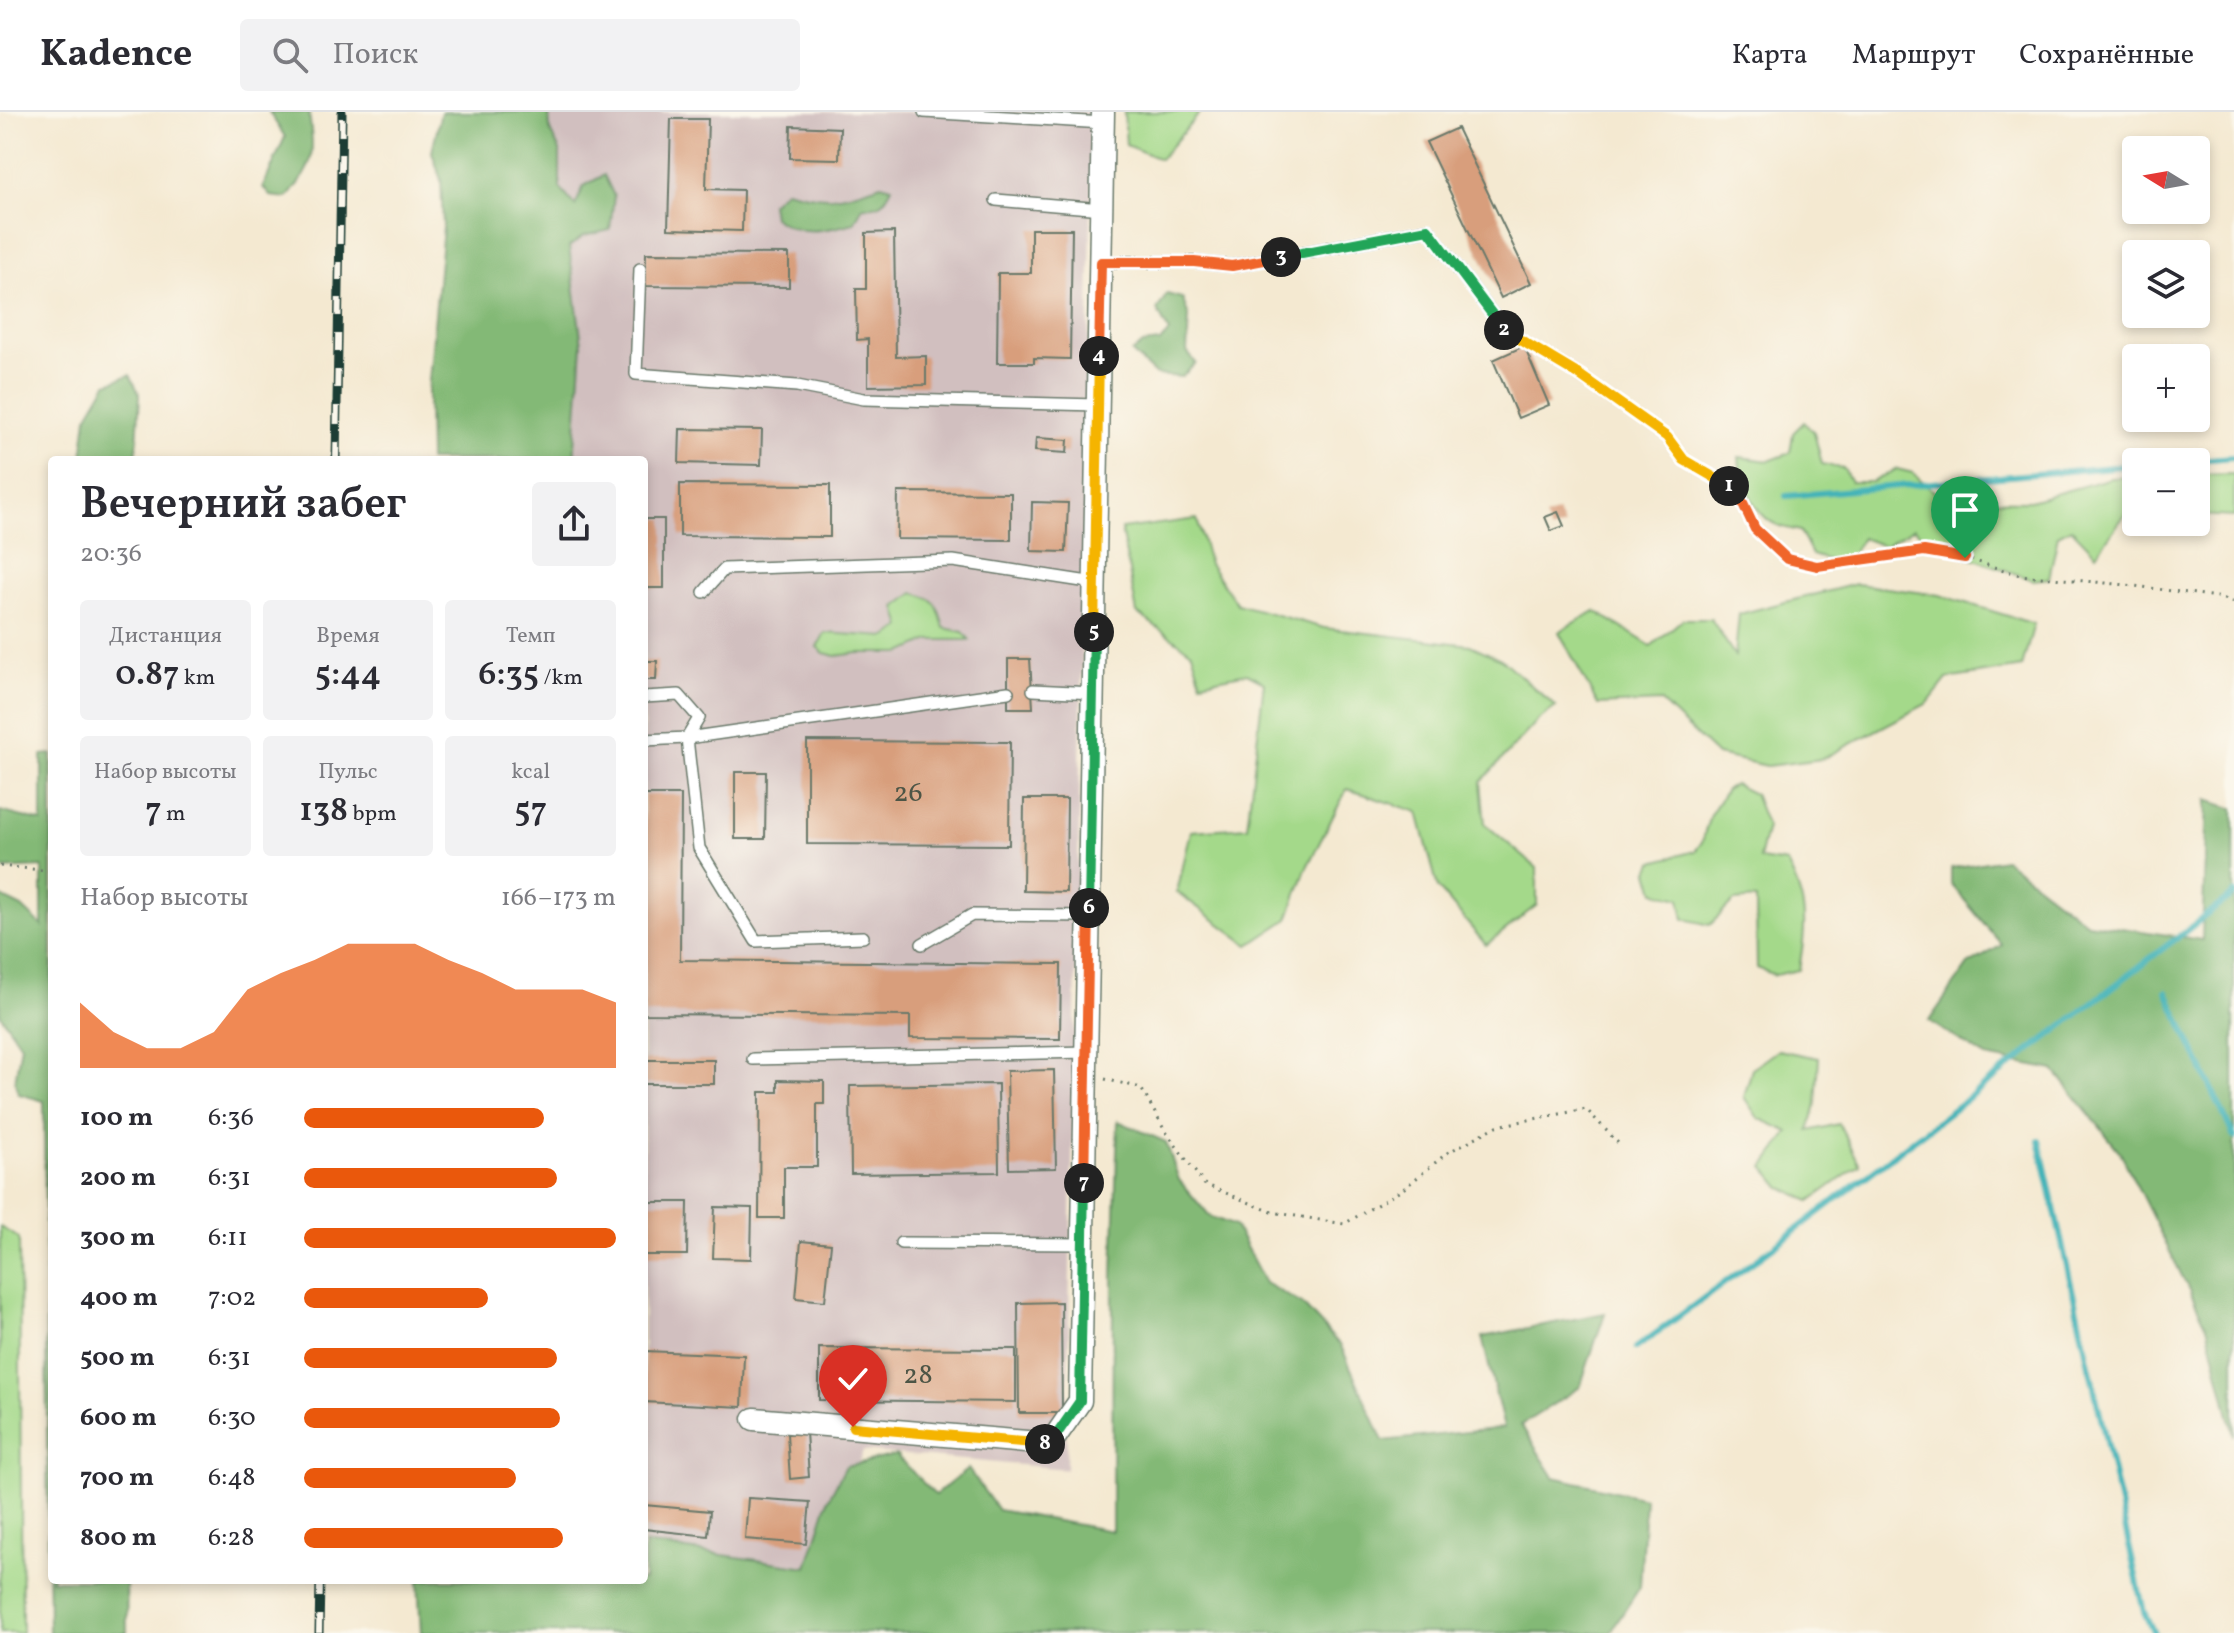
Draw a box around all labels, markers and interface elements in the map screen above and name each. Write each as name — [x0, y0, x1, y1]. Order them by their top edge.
search box — [240, 19, 800, 91]
text: Kadence — [40, 29, 192, 82]
icon: search — [268, 33, 312, 77]
text: Поиск — [332, 34, 418, 76]
text: Карта — [1732, 36, 1808, 75]
text: Маршрут — [1852, 36, 1975, 75]
text: Сохранённые — [2019, 36, 2194, 75]
north arrow — [2122, 136, 2210, 224]
map controls — [2122, 136, 2210, 536]
pin: 3 — [1261, 237, 1301, 277]
button: layers — [2122, 240, 2210, 328]
text: 3 — [1275, 241, 1287, 272]
pin: 2 — [1484, 310, 1524, 350]
text: 2 — [1498, 314, 1510, 345]
pin: 4 — [1079, 336, 1119, 376]
text: 4 — [1092, 340, 1106, 371]
button: + — [2122, 344, 2210, 432]
button: − — [2122, 448, 2210, 536]
pin: 1 — [1709, 466, 1749, 506]
text: 1 — [1725, 470, 1733, 501]
text: Вечерний забег — [80, 475, 407, 536]
pin — [1931, 476, 1999, 558]
button: share — [532, 482, 616, 566]
icon: arrive — [1943, 488, 1987, 532]
text: 20:36 — [80, 536, 142, 572]
pin: 5 — [1074, 612, 1114, 652]
text: 5 — [1089, 616, 1099, 647]
text: Дистанция — [109, 621, 222, 652]
text: Время — [316, 621, 380, 652]
text: Темп — [506, 621, 555, 652]
text: 0.87 — [115, 652, 179, 699]
text: 5:44 — [315, 652, 381, 699]
text: 6:35 — [478, 652, 539, 699]
text: km — [179, 663, 215, 694]
text: /km — [539, 663, 583, 694]
text: Набор высоты — [94, 757, 237, 788]
text: Пульс — [318, 757, 378, 788]
text: kcal — [511, 757, 550, 788]
house number: 26 — [893, 774, 923, 813]
text: 7 — [145, 788, 162, 835]
text: 138 — [299, 788, 348, 835]
text: 57 — [514, 788, 547, 835]
text: m — [162, 799, 185, 830]
text: bpm — [348, 799, 397, 830]
text: Набор высоты — [80, 880, 248, 916]
text: 166–173 m — [501, 880, 616, 916]
pin: 6 — [1069, 888, 1109, 928]
text: 6 — [1083, 892, 1095, 923]
text: 100 m — [80, 1100, 153, 1136]
text: 6:36 — [208, 1100, 254, 1136]
text: 200 m — [80, 1160, 156, 1196]
text: 6:31 — [208, 1160, 251, 1196]
pin: 7 — [1064, 1163, 1104, 1203]
text: 7 — [1079, 1167, 1089, 1198]
text: 300 m — [80, 1220, 156, 1256]
text: 6:11 — [208, 1220, 247, 1256]
text: 400 m — [80, 1280, 158, 1316]
text: 7:02 — [208, 1280, 256, 1316]
text: 500 m — [80, 1340, 155, 1376]
text: 6:31 — [208, 1340, 251, 1376]
pin — [819, 1345, 887, 1427]
house number: 28 — [903, 1356, 933, 1395]
icon: check — [831, 1357, 875, 1401]
text: 600 m — [80, 1400, 157, 1436]
text: 6:30 — [208, 1400, 256, 1436]
pin: 8 — [1025, 1424, 1065, 1464]
text: 8 — [1039, 1428, 1051, 1459]
text: 700 m — [80, 1460, 154, 1496]
text: 6:48 — [208, 1460, 256, 1496]
text: 800 m — [80, 1520, 157, 1556]
text: 6:28 — [208, 1520, 254, 1556]

